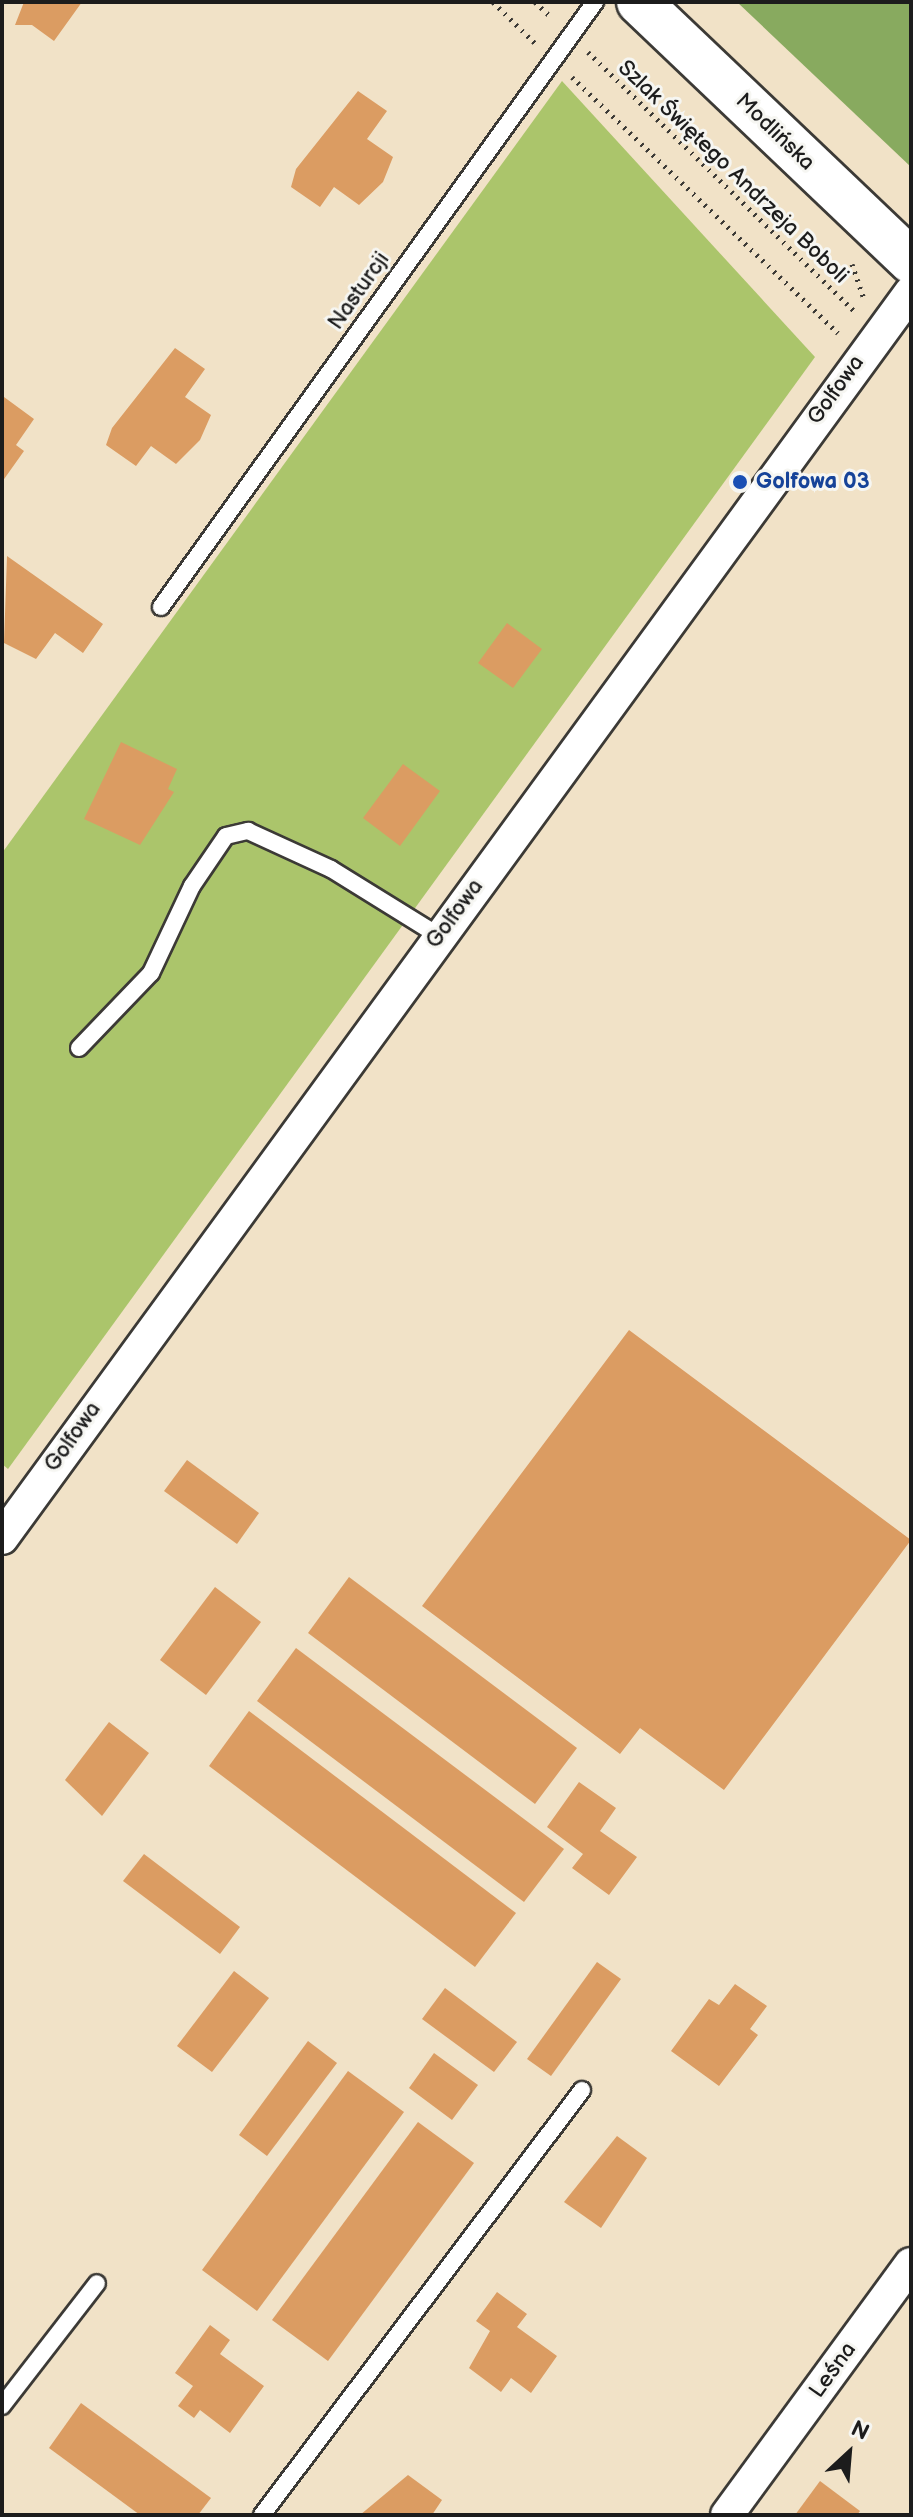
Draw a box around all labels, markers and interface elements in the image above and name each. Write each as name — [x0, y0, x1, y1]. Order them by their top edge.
street label: Szlak Świętego Andrzeja Boboli — [612, 55, 854, 289]
street label: Modlińska — [730, 88, 820, 176]
street label: Nasturcji — [323, 247, 395, 335]
street label: Golfowa — [802, 350, 870, 430]
place label: Golfowa 03 — [756, 469, 870, 495]
marker: Golfowa 03 — [731, 473, 749, 491]
street label: Golfowa — [421, 874, 489, 954]
street label: Golfowa — [39, 1397, 107, 1477]
street label: Leśna — [804, 2337, 862, 2403]
north arrow — [809, 2413, 889, 2493]
text: N — [846, 2415, 873, 2447]

